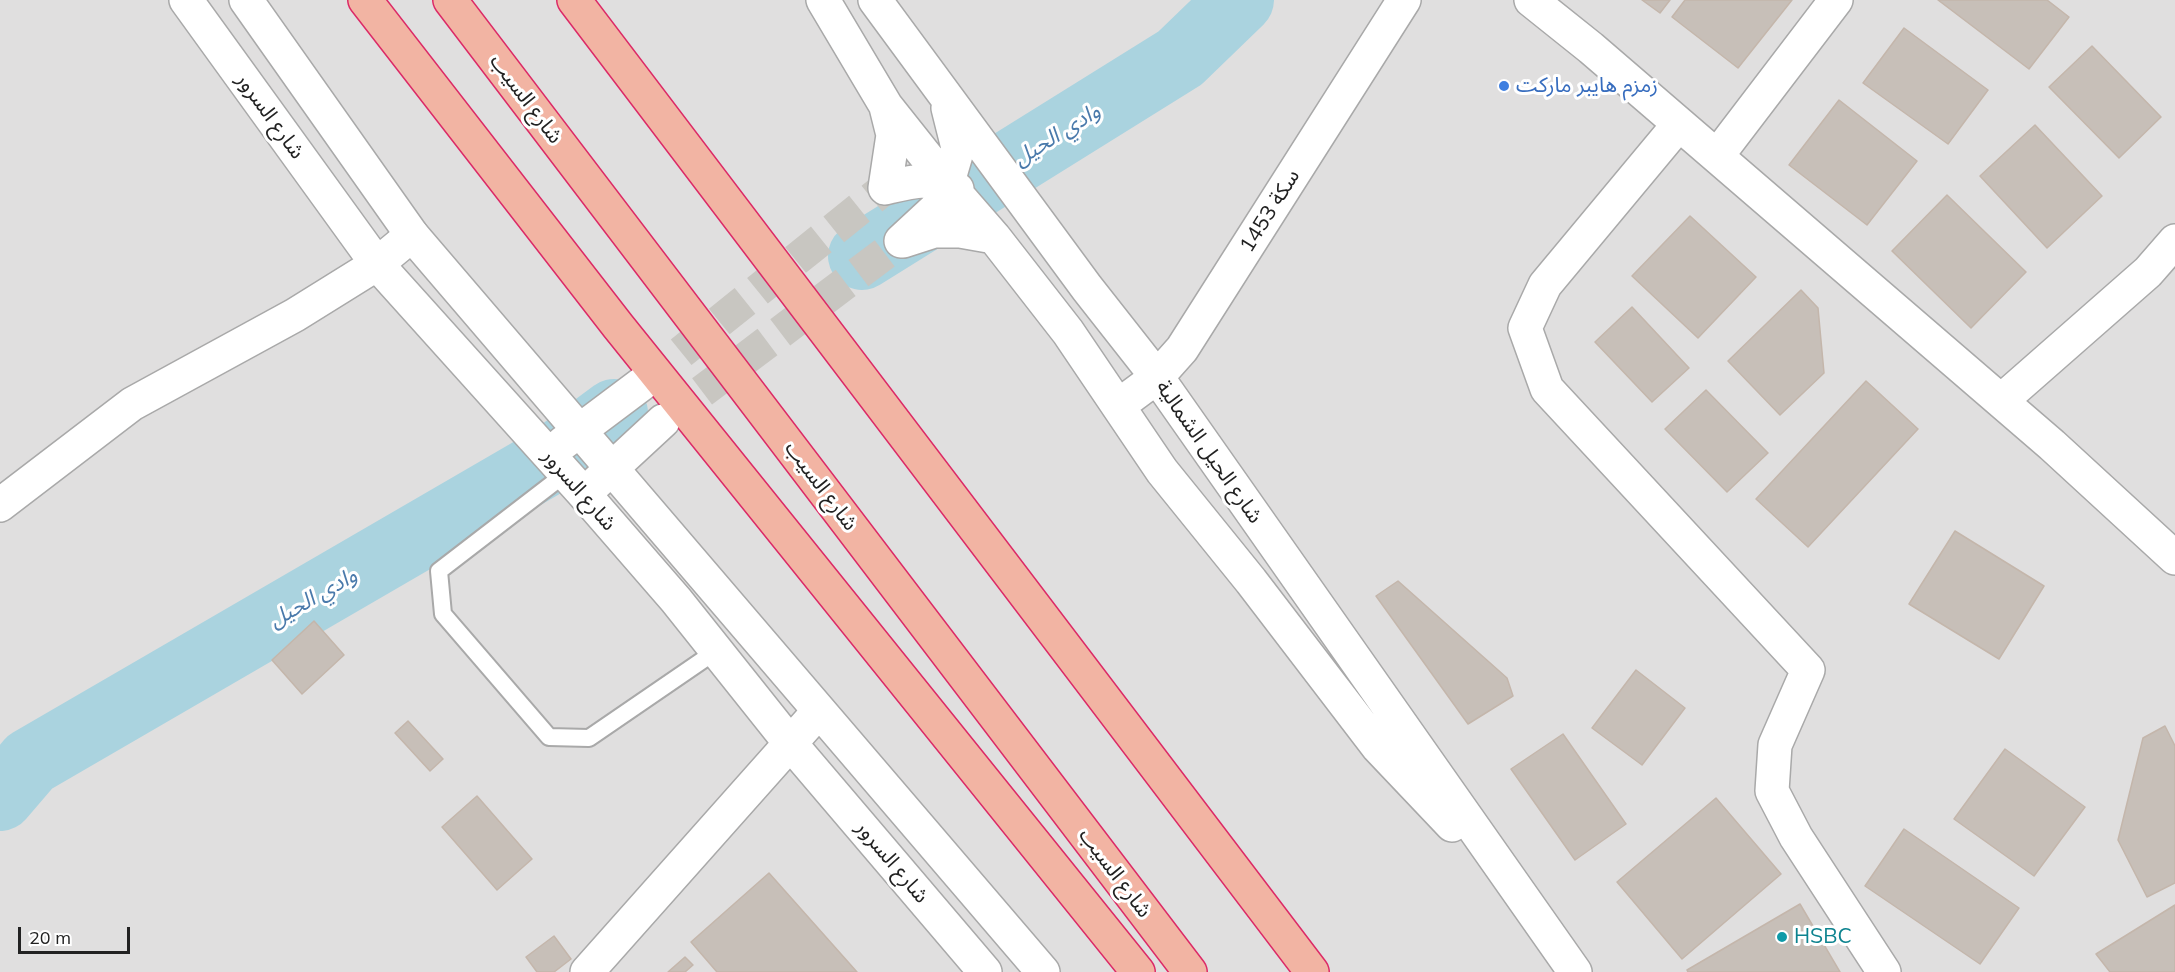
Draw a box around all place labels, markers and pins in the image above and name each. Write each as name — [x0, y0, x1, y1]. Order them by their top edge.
place label: زمزم هايبر ماركت — [1516, 73, 1658, 99]
marker: زمزم هايبر ماركت — [1497, 79, 1511, 93]
place label: HSBC — [1794, 924, 1852, 950]
marker: HSBC — [1775, 930, 1789, 944]

